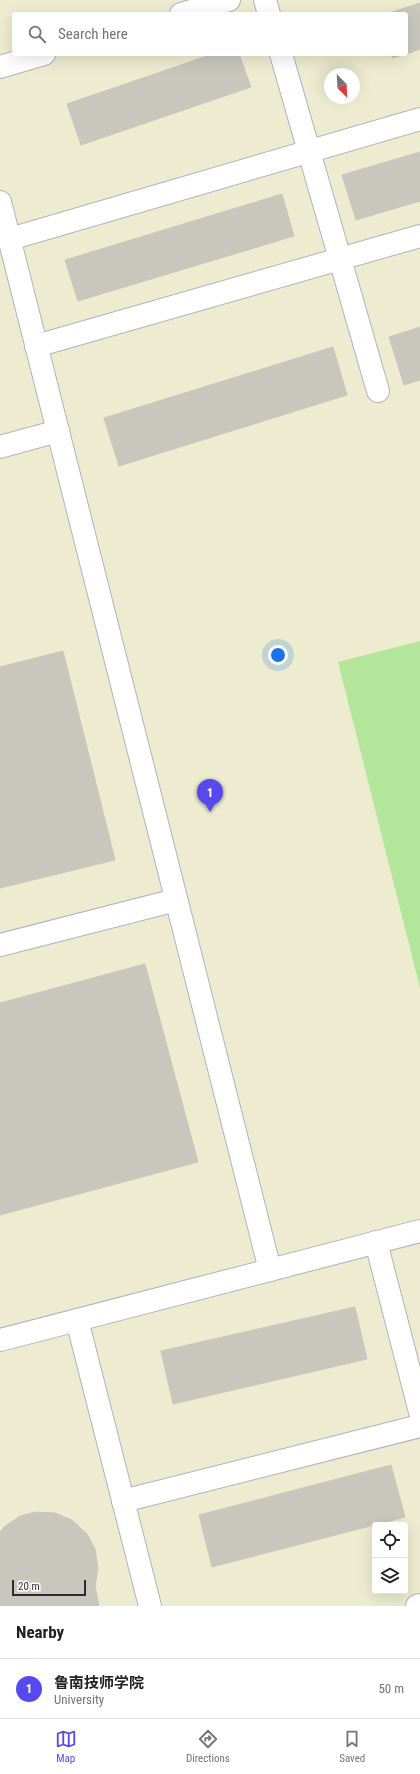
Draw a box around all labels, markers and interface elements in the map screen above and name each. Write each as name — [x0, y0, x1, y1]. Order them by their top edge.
search box — [12, 12, 408, 56]
icon: search — [26, 23, 48, 45]
text: Search here — [58, 25, 128, 43]
north arrow — [324, 68, 360, 104]
your location — [268, 645, 288, 665]
pin: 1 — [197, 779, 223, 812]
map controls — [372, 1522, 408, 1594]
button: locate — [372, 1522, 408, 1558]
button: layers — [372, 1558, 408, 1594]
scale bar — [12, 1578, 86, 1597]
text: 20 m — [18, 1580, 40, 1593]
text: Nearby — [16, 1622, 64, 1642]
text: 鲁南技师学院 — [54, 1674, 144, 1692]
text: 1 — [26, 1681, 32, 1696]
text: 50 m — [378, 1681, 404, 1696]
text: University — [54, 1692, 104, 1707]
tab: Map — [55, 1728, 77, 1765]
tab: Directions — [186, 1728, 230, 1765]
tab: Saved — [339, 1728, 365, 1765]

